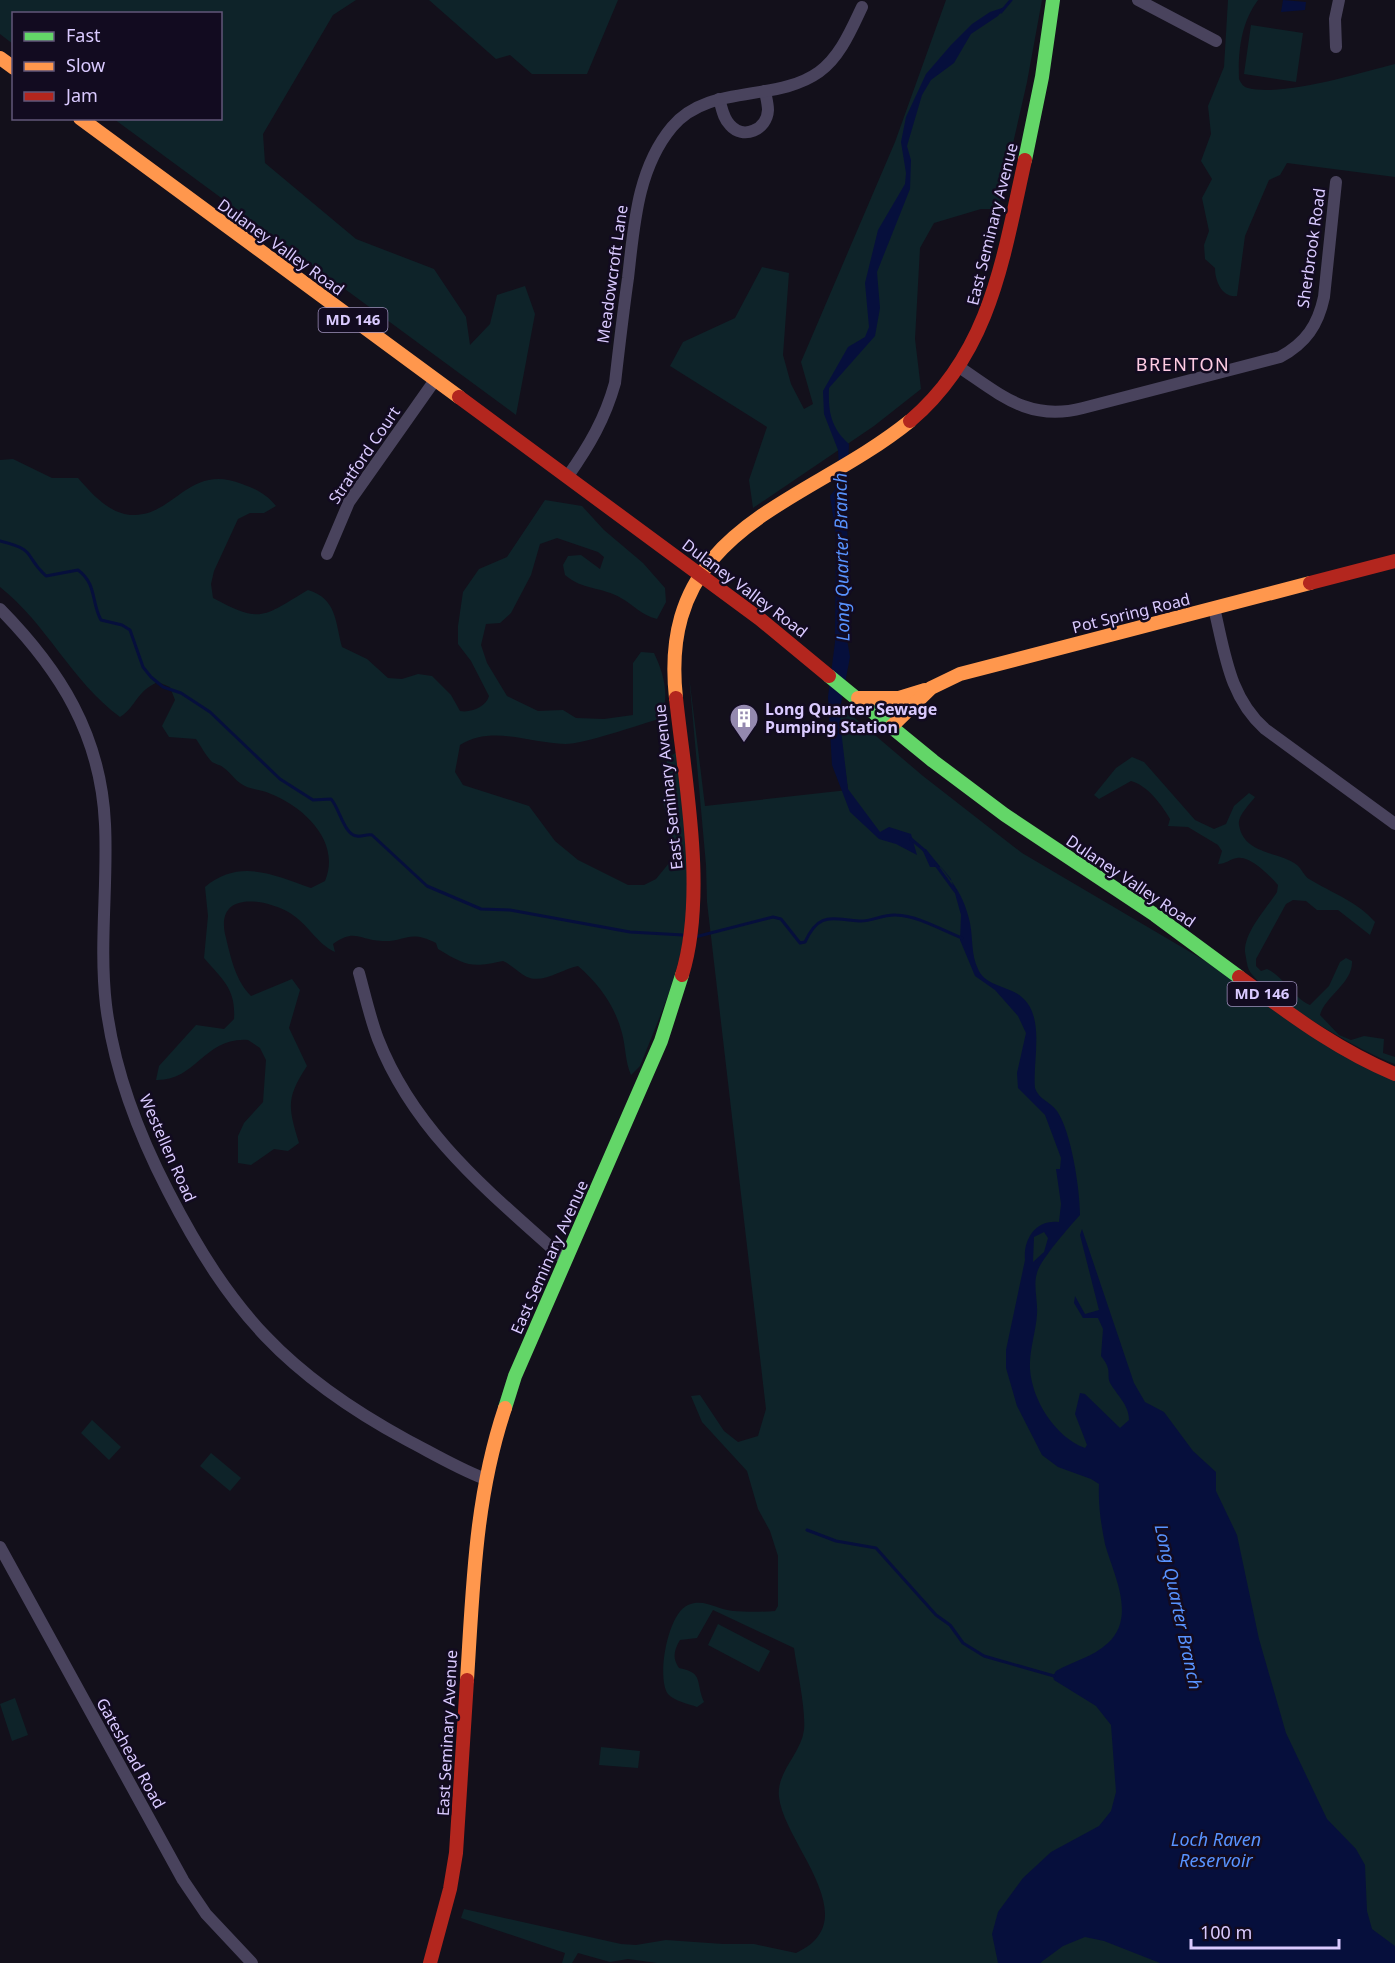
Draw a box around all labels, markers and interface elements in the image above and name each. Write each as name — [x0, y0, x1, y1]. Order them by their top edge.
legend — [12, 12, 222, 120]
text: Fast — [66, 23, 101, 47]
text: Slow — [66, 53, 105, 77]
text: Jam — [64, 83, 98, 107]
street label: East Seminary Avenue — [961, 141, 1023, 307]
street label: Sherbrook Road — [1292, 187, 1330, 309]
street label: Dulaney Valley Road — [213, 194, 349, 300]
street label: Meadowcroft Lane — [591, 203, 633, 345]
road number: MD 146 — [318, 308, 388, 332]
district label: BRENTON — [1136, 352, 1230, 376]
street label: Stratford Court — [323, 402, 405, 508]
water label: Long Quarter Branch — [828, 472, 854, 642]
street label: Dulaney Valley Road — [678, 534, 812, 642]
street label: Pot Spring Road — [1070, 588, 1192, 638]
place label: Long Quarter Sewage Pumping Station — [765, 698, 937, 738]
building icon: Long Quarter Sewage Pumping Station — [728, 702, 760, 744]
street label: East Seminary Avenue — [648, 703, 688, 871]
street label: Dulaney Valley Road — [1062, 829, 1200, 933]
road number: MD 146 — [1228, 982, 1296, 1006]
street label: Westellen Road — [134, 1091, 202, 1205]
street label: East Seminary Avenue — [505, 1177, 593, 1337]
water label: Long Quarter Branch — [1150, 1522, 1208, 1692]
street label: East Seminary Avenue — [432, 1649, 462, 1817]
street label: Gateshead Road — [91, 1694, 171, 1812]
water label: Loch Raven Reservoir — [1171, 1827, 1261, 1872]
scale bar — [1191, 1912, 1340, 1950]
text: 100 m — [1200, 1920, 1252, 1944]

